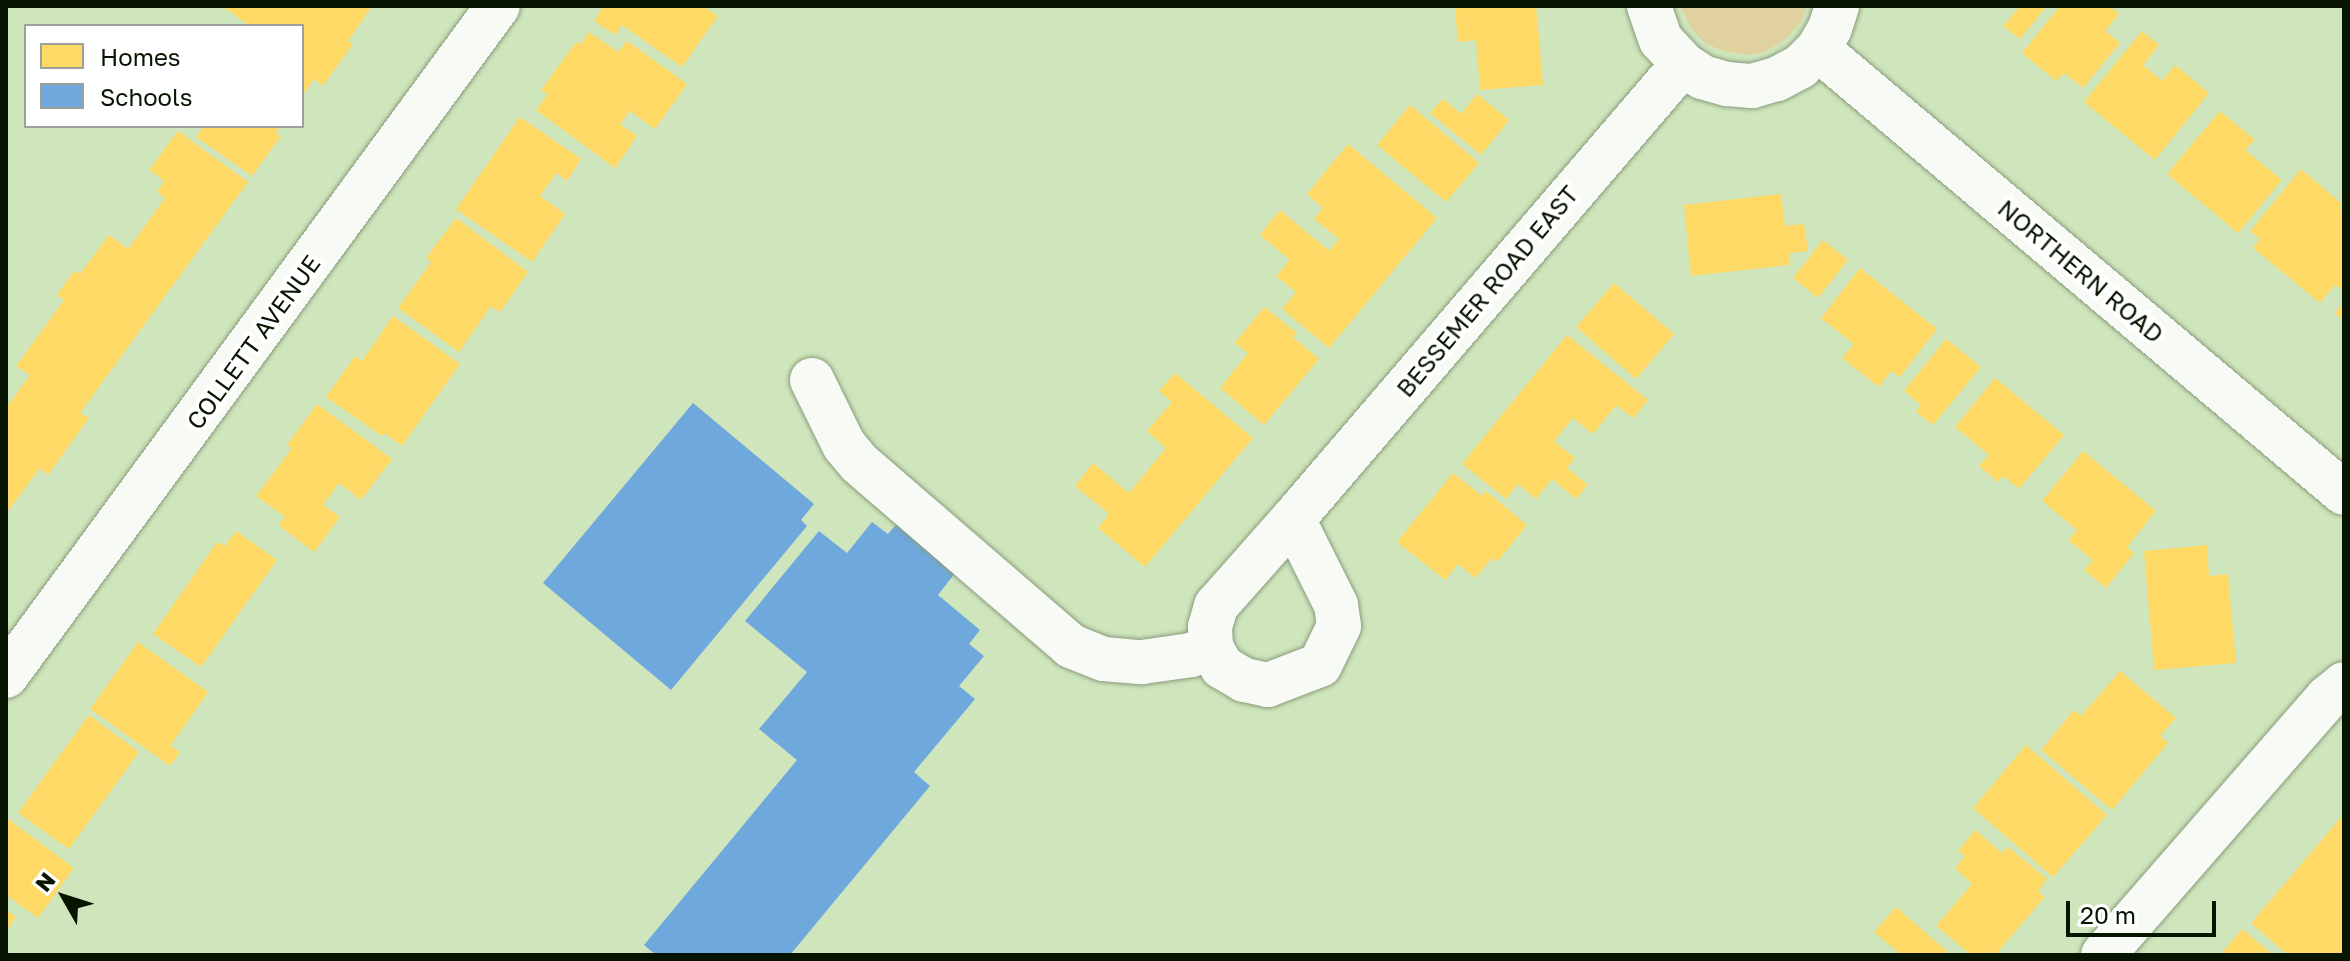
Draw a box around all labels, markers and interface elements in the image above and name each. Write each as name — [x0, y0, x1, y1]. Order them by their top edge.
legend — [24, 24, 304, 128]
text: Homes — [100, 42, 181, 71]
text: Schools — [100, 82, 192, 111]
street label: BESSEMER ROAD EAST — [1390, 180, 1584, 402]
street label: NORTHERN ROAD — [1993, 193, 2169, 349]
street label: COLLETT AVENUE — [180, 249, 326, 435]
north arrow — [24, 857, 104, 937]
text: N — [29, 867, 61, 897]
scale bar — [2070, 885, 2220, 935]
text: 20 m — [2080, 900, 2136, 929]

